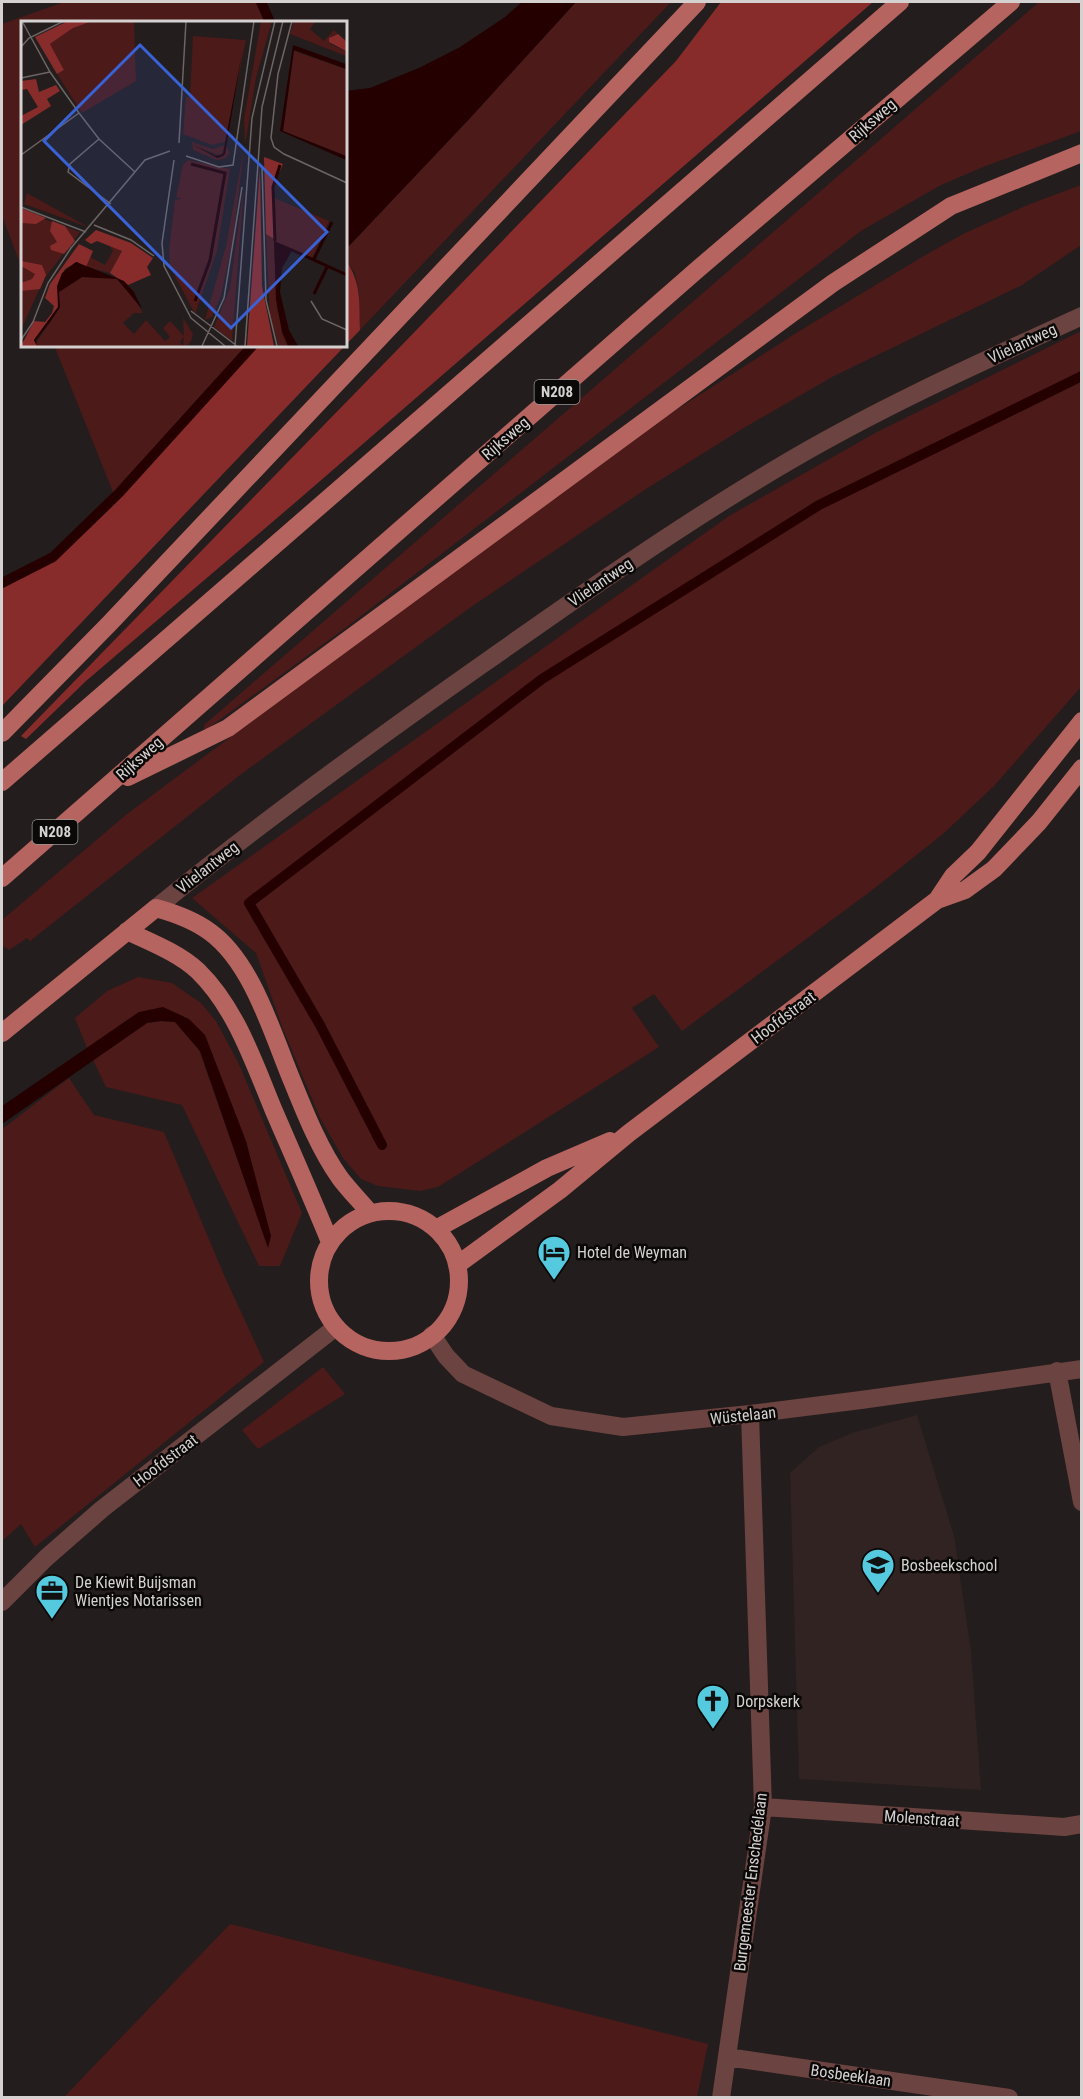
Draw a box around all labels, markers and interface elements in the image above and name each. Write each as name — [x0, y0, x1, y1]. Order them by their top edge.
inset map — [21, 21, 346, 346]
street label: Rijksweg — [845, 95, 900, 146]
street label: Vlielantweg — [985, 319, 1059, 368]
road number: N208 — [534, 380, 580, 404]
street label: Rijksweg — [478, 413, 533, 464]
street label: Vlielantweg — [565, 554, 636, 611]
street label: Rijksweg — [112, 733, 167, 784]
road number: N208 — [32, 820, 78, 844]
street label: Vlielantweg — [173, 837, 242, 897]
street label: Hoofdstraat — [747, 987, 819, 1048]
hotel icon: Hotel de Weyman — [536, 1234, 572, 1281]
place label: Hotel de Weyman — [577, 1243, 687, 1262]
street label: Wüstelaan — [709, 1403, 777, 1428]
street label: Hoofdstraat — [129, 1430, 201, 1491]
school or university icon: Bosbeekschool — [860, 1547, 896, 1594]
place label: Bosbeekschool — [901, 1556, 997, 1575]
office icon: De Kiewit Buijsman Wientjes Notarissen — [34, 1573, 70, 1620]
place label: De Kiewit Buijsman Wientjes Notarissen — [75, 1573, 202, 1610]
church icon: Dorpskerk — [695, 1683, 731, 1730]
place label: Dorpskerk — [736, 1692, 801, 1711]
street label: Burgemeester Enschedélaan — [730, 1792, 771, 1972]
street label: Molenstraat — [884, 1806, 961, 1831]
street label: Bosbeeklaan — [810, 2060, 892, 2091]

